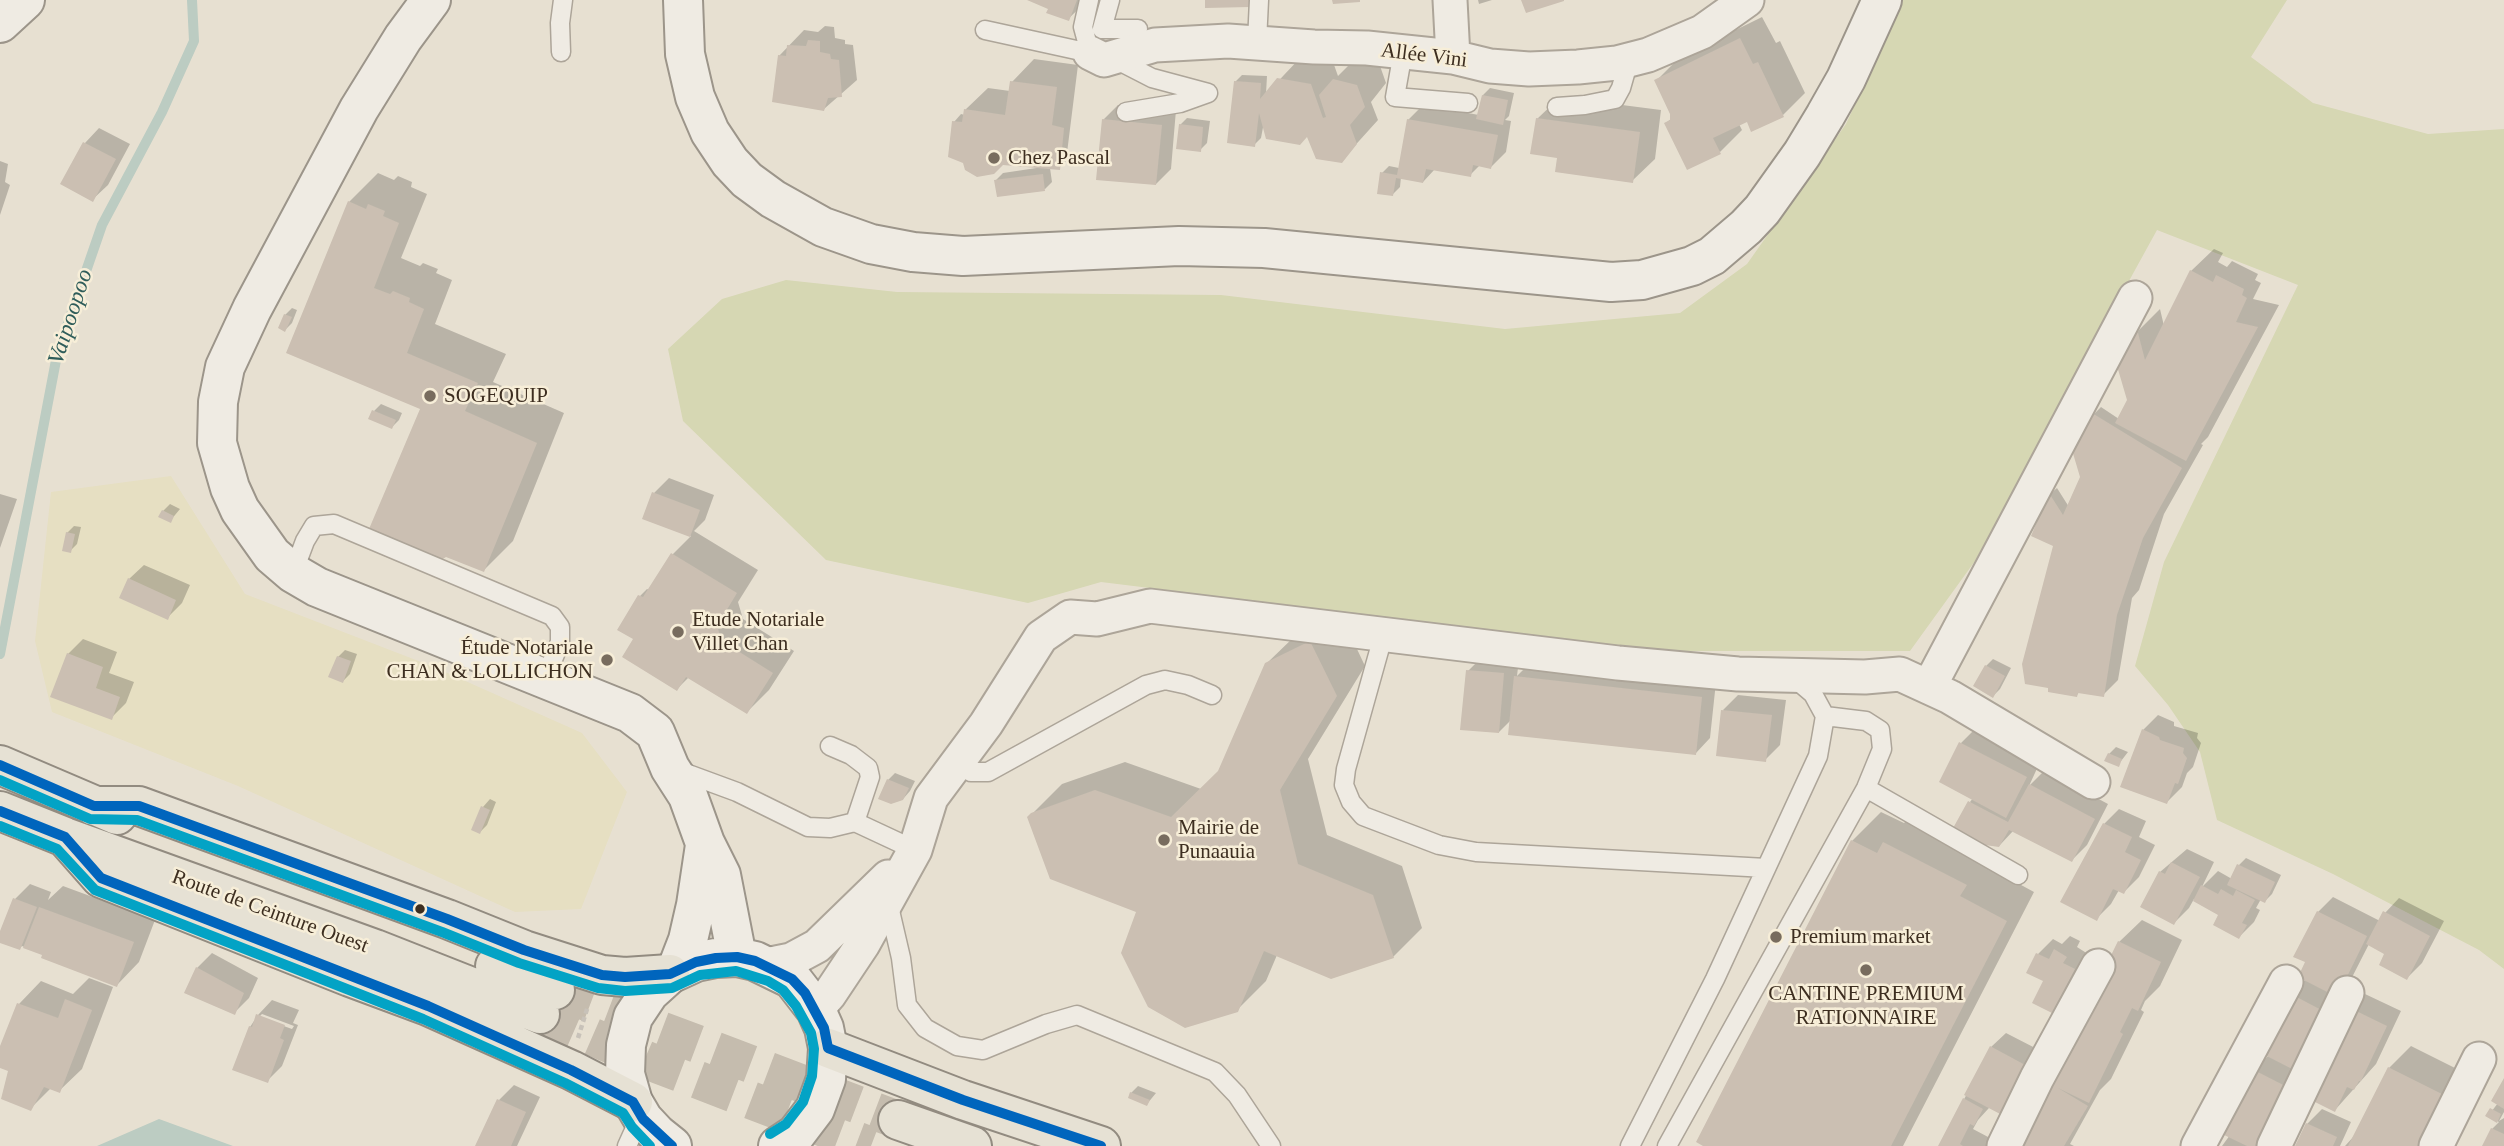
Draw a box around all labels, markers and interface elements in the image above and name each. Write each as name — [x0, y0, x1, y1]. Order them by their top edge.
street label: Allée Vini — [1379, 38, 1469, 74]
place label: Chez Pascal — [1008, 145, 1110, 171]
marker: Chez Pascal — [986, 150, 1002, 166]
water label: Vaipoopoo — [43, 266, 99, 368]
place label: SOGEQUIP — [444, 383, 548, 409]
marker: SOGEQUIP — [422, 388, 438, 404]
place label: Etude Notariale Villet Chan — [692, 607, 824, 657]
marker: Etude Notariale Villet Chan — [670, 624, 686, 640]
place label: Étude Notariale CHAN & LOLLICHON — [387, 635, 593, 685]
marker: Étude Notariale CHAN & LOLLICHON — [599, 652, 615, 668]
place label: Mairie de Punaauia — [1178, 815, 1259, 865]
marker: Mairie de Punaauia — [1156, 832, 1172, 848]
street label: Route de Ceinture Ouest — [168, 865, 372, 959]
unlabelled marker — [413, 902, 427, 916]
place label: Premium market — [1790, 924, 1931, 950]
marker: Premium market — [1768, 929, 1784, 945]
marker: CANTINE PREMIUM RATIONNAIRE — [1858, 962, 1874, 978]
place label: CANTINE PREMIUM RATIONNAIRE — [1768, 981, 1964, 1031]

